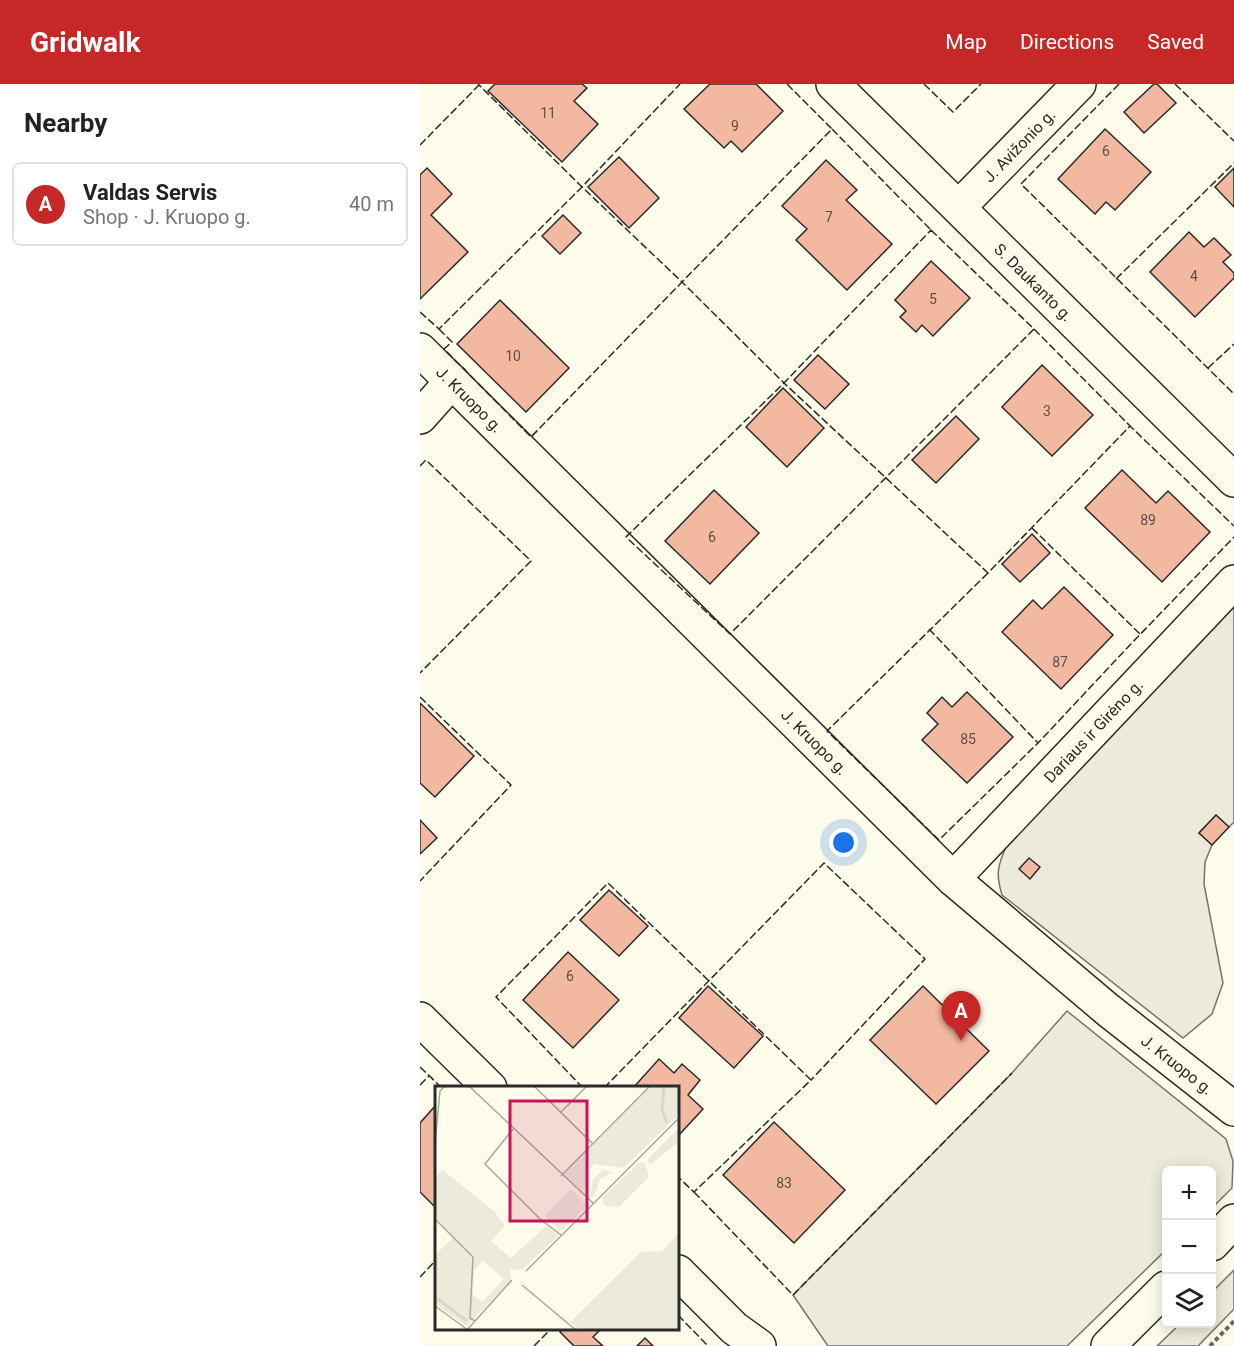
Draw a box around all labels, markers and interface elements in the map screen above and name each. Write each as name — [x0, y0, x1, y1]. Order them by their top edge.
text: Gridwalk — [30, 26, 140, 59]
text: Map — [945, 30, 987, 54]
text: Directions — [1020, 30, 1114, 54]
text: Saved — [1147, 30, 1204, 54]
house number: 11 — [540, 105, 556, 121]
street label: J. Avižonio g. — [980, 105, 1059, 186]
text: Nearby — [24, 108, 107, 138]
house number: 9 — [731, 118, 739, 134]
house number: 6 — [1102, 143, 1110, 159]
text: Valdas Servis — [83, 180, 217, 205]
text: A — [39, 192, 52, 216]
text: 40 m — [349, 192, 394, 216]
text: Shop · J. Kruopo g. — [83, 205, 251, 229]
house number: 7 — [825, 209, 833, 225]
street label: S. Daukanto g. — [990, 240, 1077, 325]
house number: 4 — [1190, 268, 1198, 284]
house number: 5 — [929, 291, 937, 307]
house number: 10 — [505, 348, 521, 364]
street label: J. Kruopo g. — [432, 363, 506, 437]
house number: 3 — [1043, 403, 1051, 419]
house number: 89 — [1140, 512, 1156, 528]
house number: 6 — [708, 529, 716, 545]
house number: 87 — [1052, 654, 1068, 670]
street label: Dariaus ir Girėno g. — [1040, 675, 1147, 787]
street label: J. Kruopo g. — [777, 705, 851, 779]
house number: 85 — [960, 731, 976, 747]
your location — [829, 828, 858, 857]
house number: 6 — [566, 968, 574, 984]
pin: A — [942, 992, 980, 1041]
street label: J. Kruopo g. — [1137, 1031, 1217, 1099]
inset map — [435, 1086, 680, 1331]
map controls — [1162, 1166, 1216, 1328]
button: + — [1162, 1166, 1216, 1220]
house number: 83 — [776, 1175, 792, 1191]
button: − — [1162, 1220, 1216, 1274]
button: layers — [1162, 1274, 1216, 1328]

